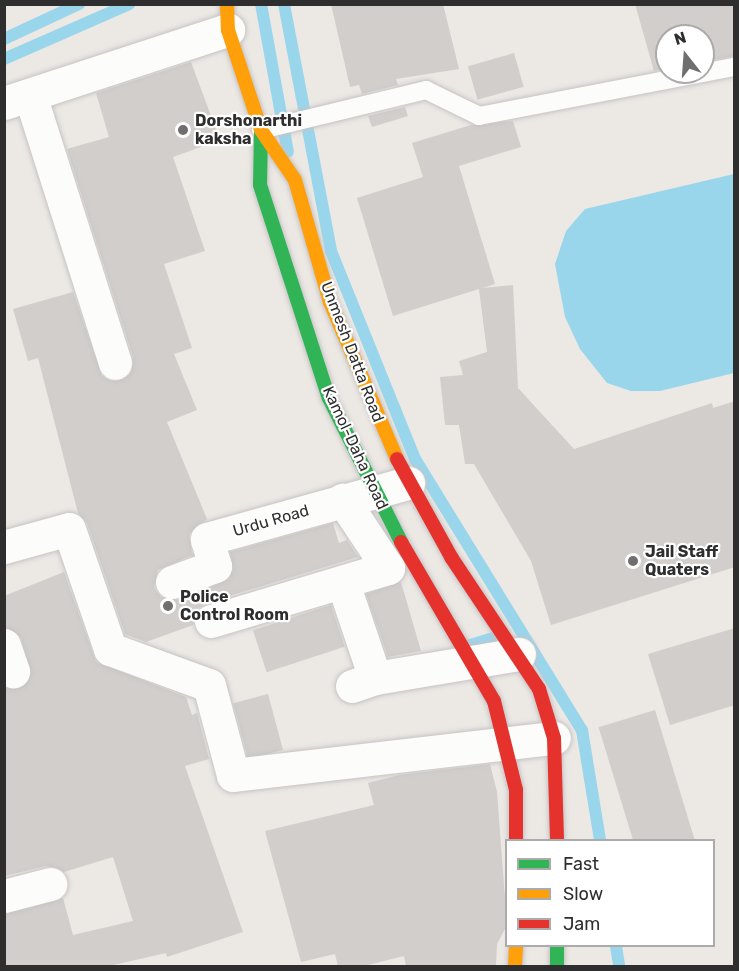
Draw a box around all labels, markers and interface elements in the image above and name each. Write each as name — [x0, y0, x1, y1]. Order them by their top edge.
north arrow — [655, 24, 715, 84]
text: N — [672, 27, 688, 49]
place label: Dorshonarthi kaksha — [195, 111, 302, 149]
marker: Dorshonarthi kaksha — [176, 123, 190, 137]
street label: Unmesh Datta Road — [316, 279, 388, 425]
street label: Kamol-Daha Road — [318, 383, 392, 513]
street label: Urdu Road — [231, 501, 311, 541]
place label: Jail Staff Quaters — [645, 542, 718, 580]
marker: Jail Staff Quaters — [626, 554, 640, 568]
place label: Police Control Room — [180, 587, 289, 625]
marker: Police Control Room — [161, 599, 175, 613]
legend — [505, 839, 715, 947]
text: Fast — [563, 853, 599, 875]
text: Slow — [563, 883, 603, 905]
text: Jam — [563, 913, 600, 935]

